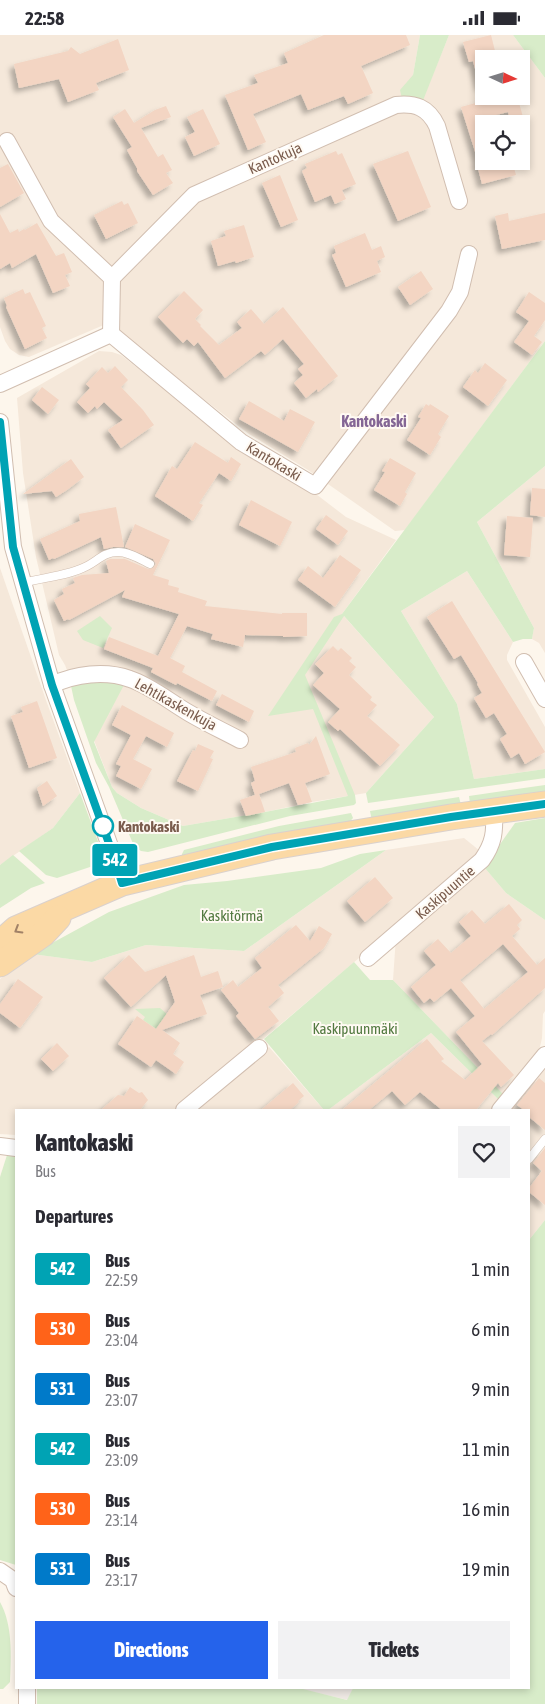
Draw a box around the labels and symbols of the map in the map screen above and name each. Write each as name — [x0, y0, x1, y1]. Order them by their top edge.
north arrow — [475, 50, 530, 105]
street label: Kantokuja — [246, 139, 304, 177]
district label: Kantokaski — [341, 412, 407, 430]
street label: Kantokaski — [243, 438, 305, 484]
street label: Lehtikaskenkuja — [132, 674, 220, 734]
marker: Kantokaski — [92, 815, 114, 837]
place label: Kantokaski — [118, 818, 179, 835]
line badge: 542 — [86, 844, 144, 876]
street label: Kaskipuuntie — [412, 862, 478, 922]
park label: Kaskitörmä — [201, 907, 263, 924]
one-way arrow — [14, 923, 23, 933]
park label: Kaskipuunmäki — [312, 1020, 398, 1037]

